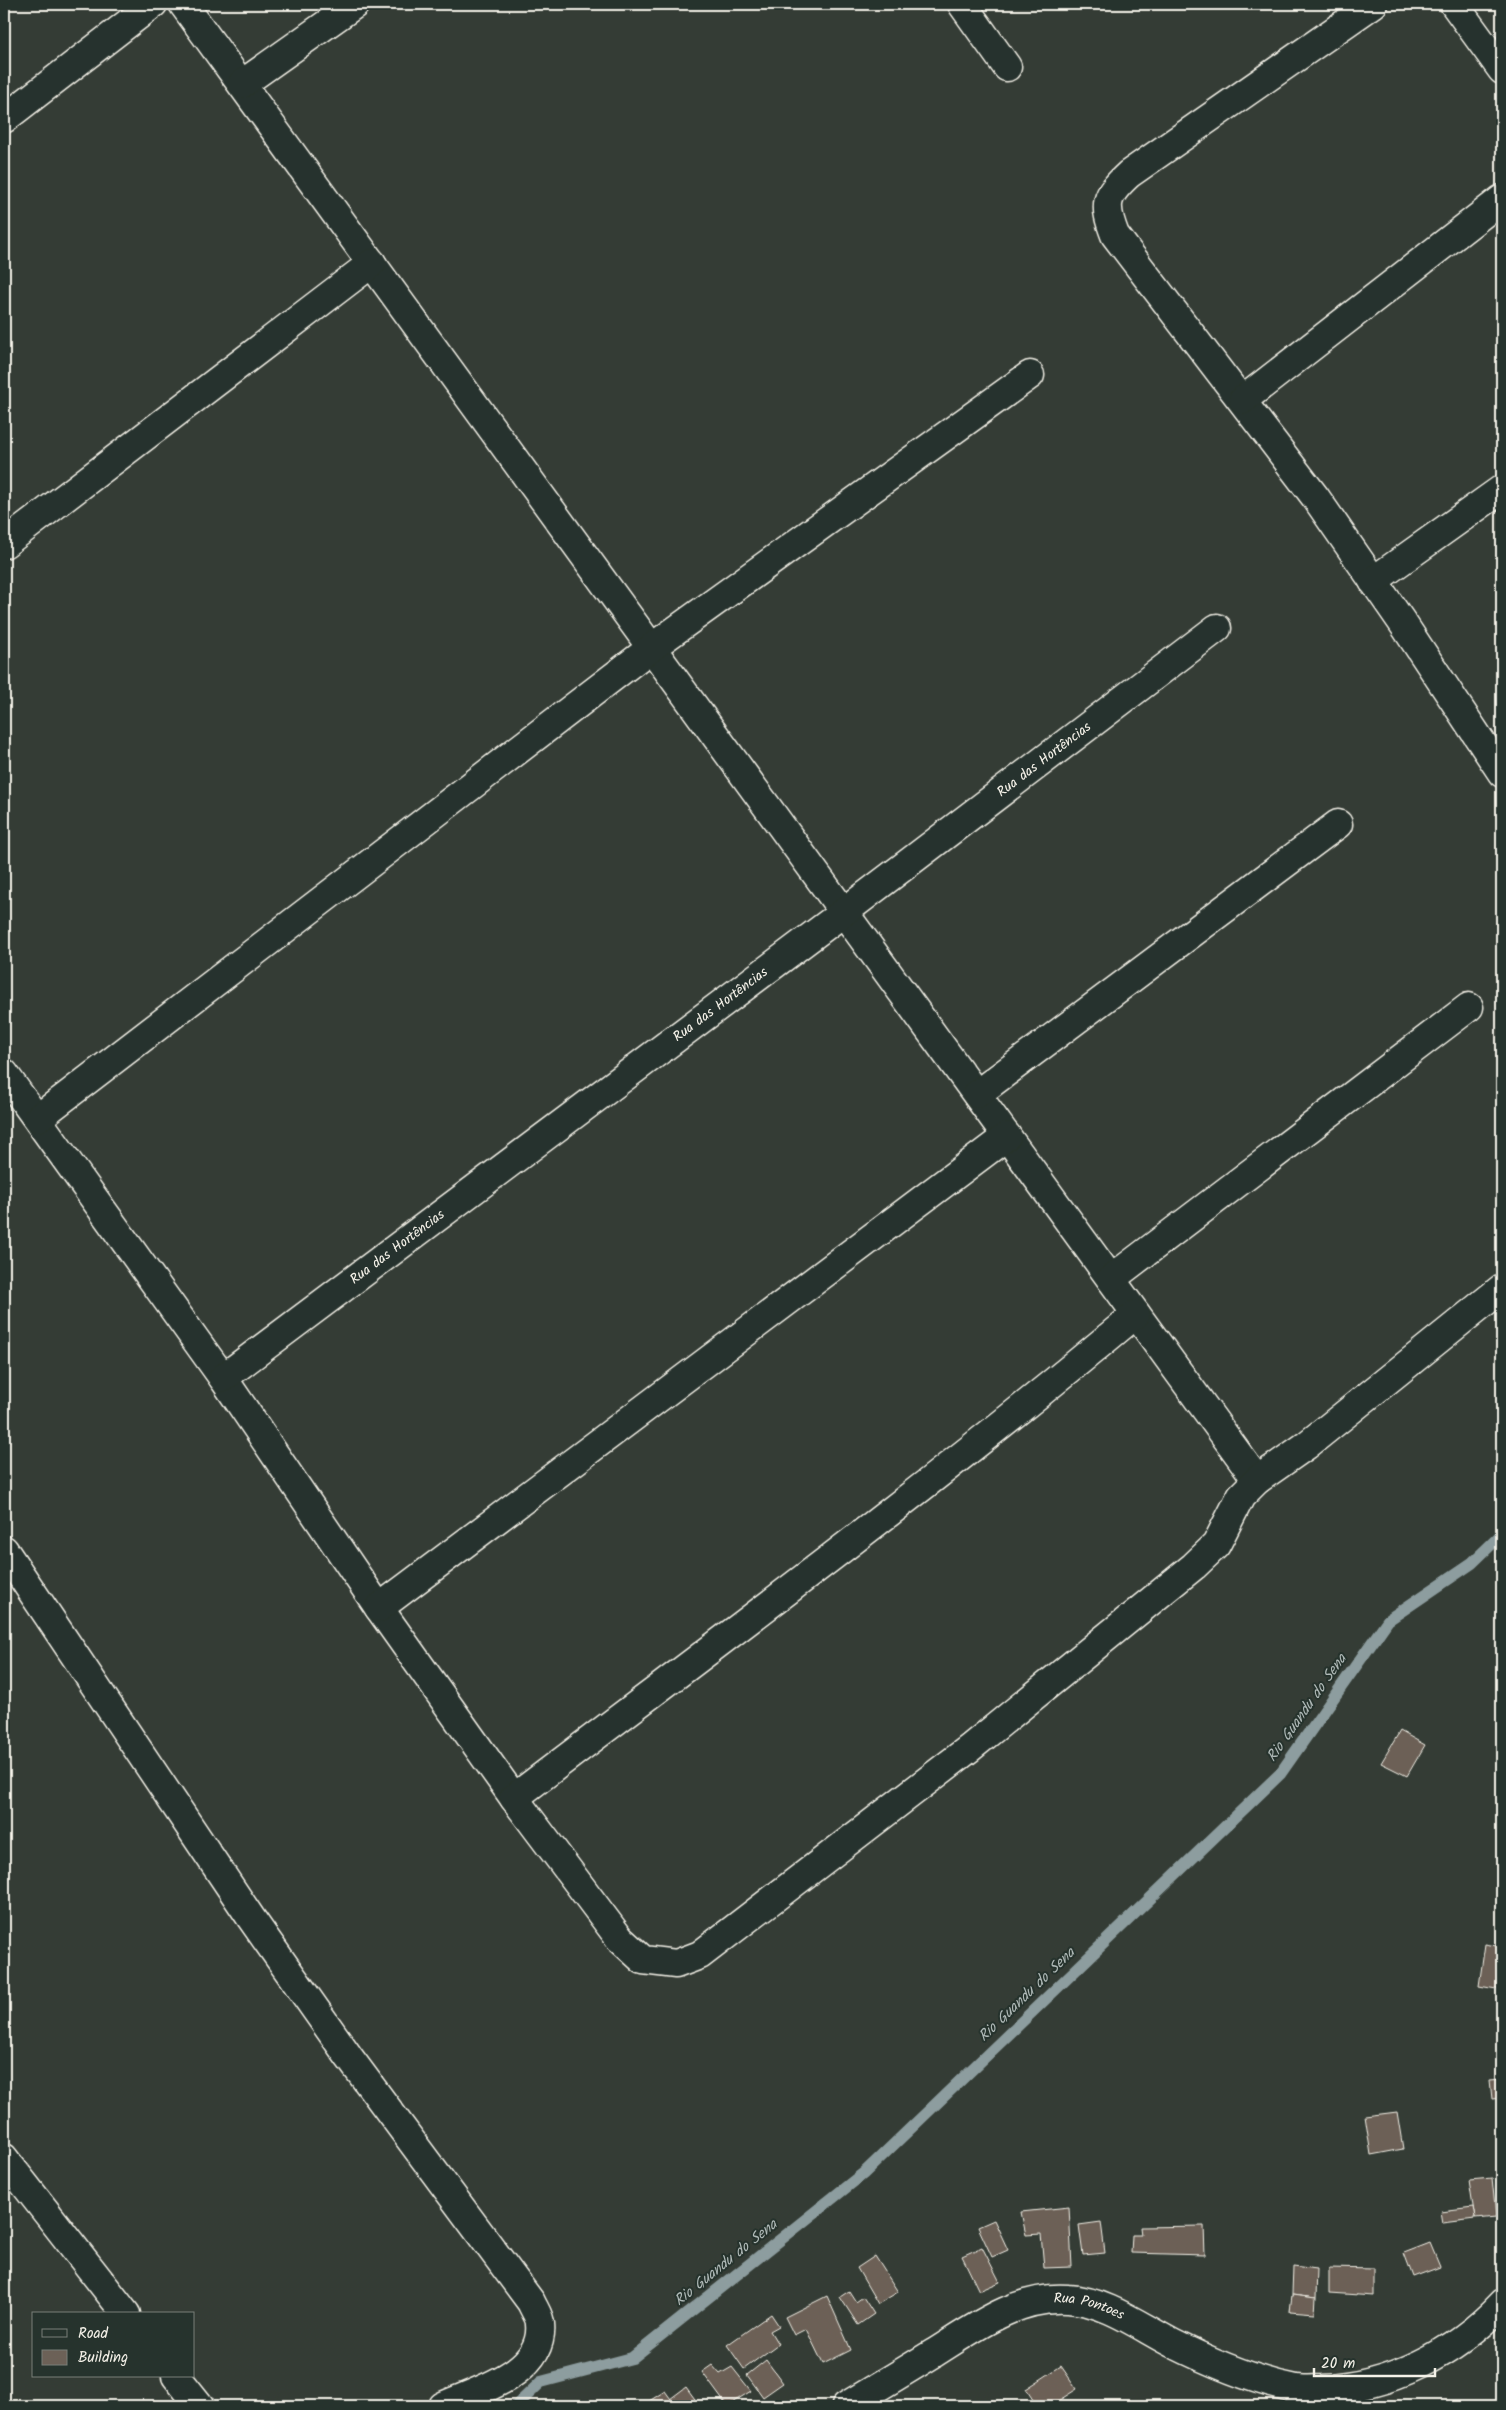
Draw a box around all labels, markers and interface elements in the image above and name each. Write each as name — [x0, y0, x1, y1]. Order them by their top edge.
street label: Rua das Hortências — [992, 716, 1096, 803]
street label: Rua das Hortências — [668, 962, 773, 1048]
street label: Rua das Hortências — [345, 1204, 450, 1290]
water label: Rio Guandu do Sena — [1261, 1648, 1354, 1767]
water label: Rio Guandu do Sena — [973, 1941, 1082, 2048]
water label: Rio Guandu do Sena — [669, 2213, 784, 2312]
street label: Rua Pontoes — [1054, 2288, 1128, 2326]
legend — [32, 2312, 195, 2378]
text: Road — [78, 2322, 109, 2346]
scale bar — [1314, 2345, 1435, 2377]
text: Building — [78, 2346, 128, 2370]
text: 20 m — [1321, 2352, 1355, 2376]

